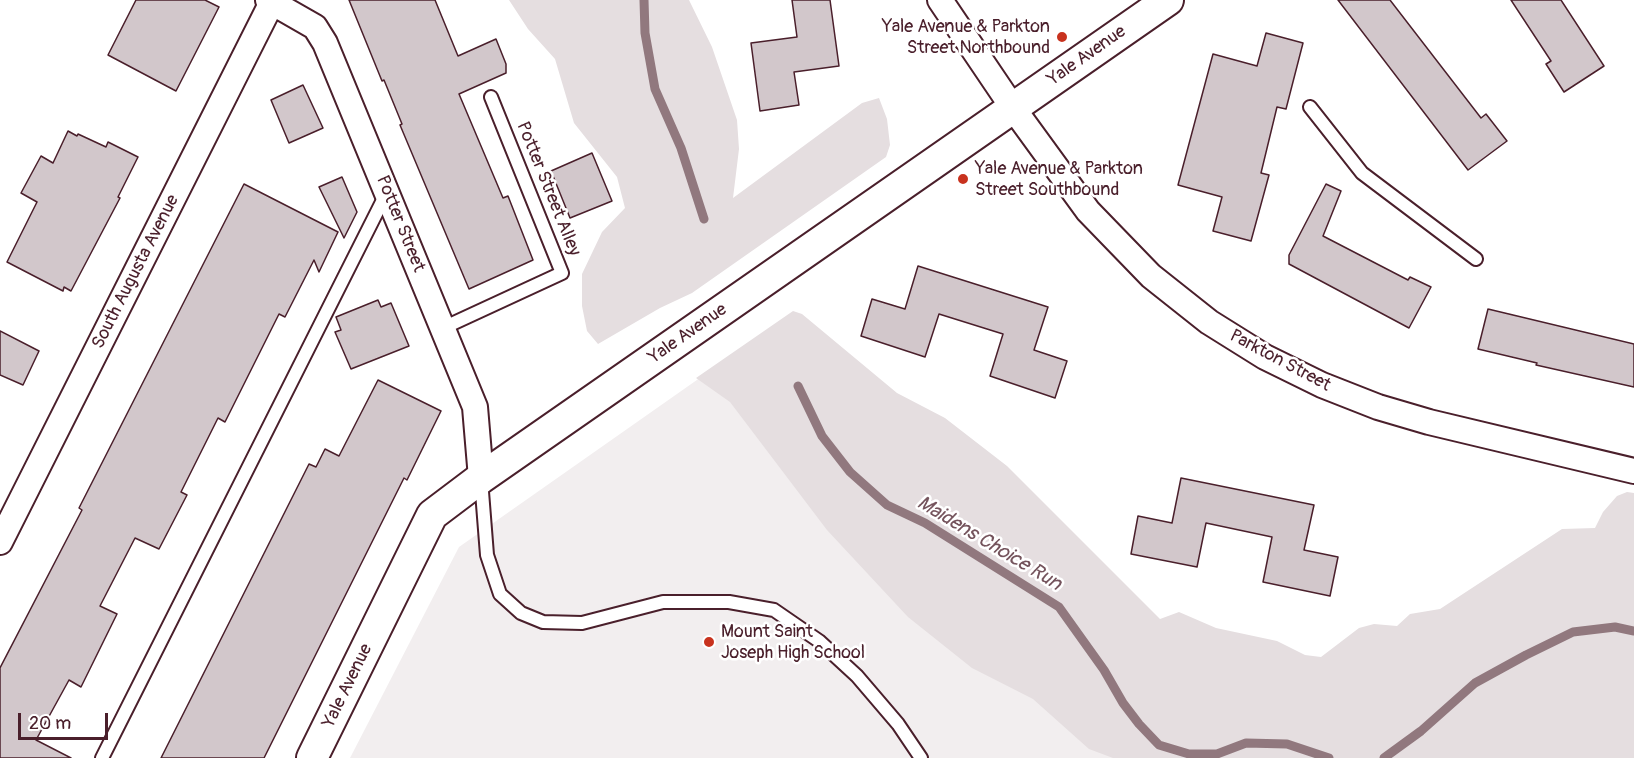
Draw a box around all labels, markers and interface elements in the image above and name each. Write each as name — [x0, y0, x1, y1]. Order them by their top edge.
place label: Yale Avenue & Parkton Street Northbound — [882, 16, 1050, 58]
street label: Yale Avenue — [1044, 21, 1130, 91]
marker: Yale Avenue & Parkton Street Northbound — [1055, 30, 1069, 44]
street label: Potter Street Alley — [511, 119, 585, 259]
place label: Yale Avenue & Parkton Street Southbound — [975, 158, 1143, 201]
marker: Yale Avenue & Parkton Street Southbound — [956, 172, 970, 186]
street label: Potter Street — [371, 173, 429, 275]
street label: South Augusta Avenue — [88, 191, 184, 353]
street label: Yale Avenue — [645, 299, 731, 369]
street label: Parkton Street — [1226, 325, 1334, 397]
water label: Maidens Choice Run — [912, 491, 1066, 597]
place label: Mount Saint Joseph High School — [721, 621, 865, 664]
marker: Mount Saint Joseph High School — [702, 635, 716, 649]
street label: Yale Avenue — [318, 641, 378, 731]
scale bar — [21, 701, 111, 739]
text: 20 m — [29, 712, 71, 735]

